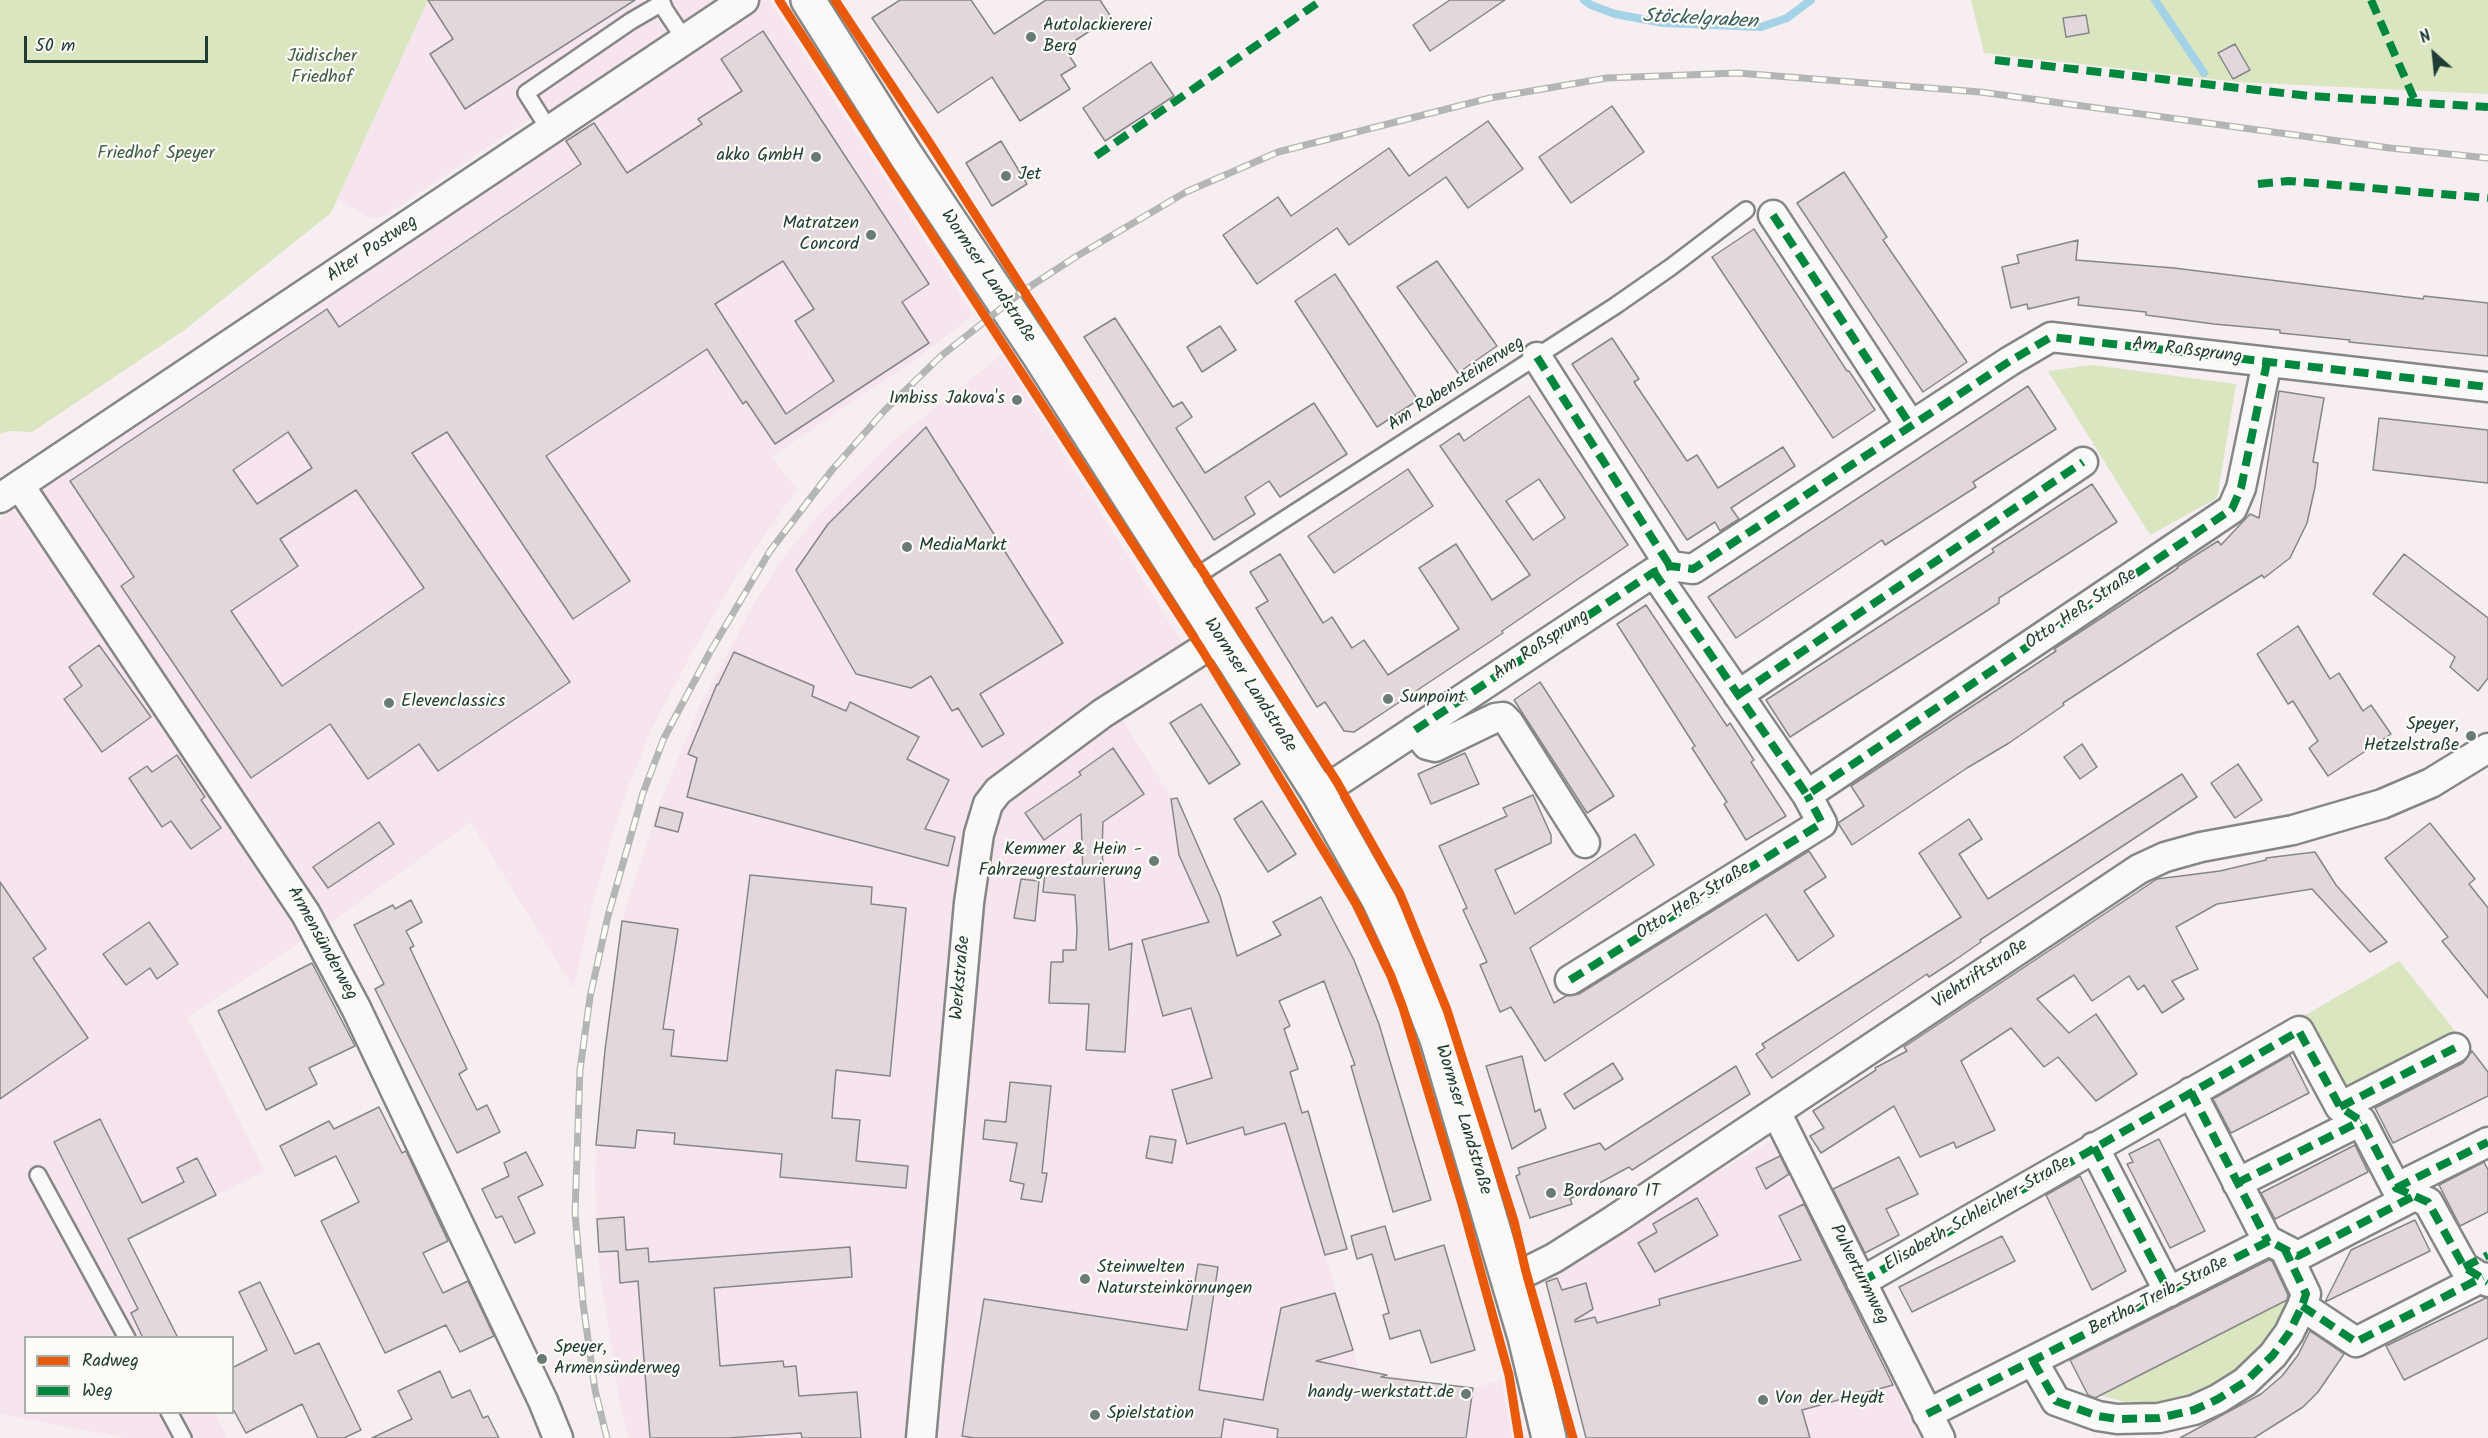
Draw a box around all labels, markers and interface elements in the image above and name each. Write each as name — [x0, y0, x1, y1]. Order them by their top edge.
water label: Stöckelgraben — [1642, 6, 1758, 36]
place label: Autolackiererei Berg — [1043, 16, 1152, 58]
scale bar — [27, 24, 212, 62]
north arrow — [2404, 24, 2464, 84]
text: N — [2415, 24, 2436, 51]
marker: Autolackiererei Berg — [1024, 30, 1038, 44]
text: 50 m — [35, 32, 75, 61]
park label: Jüdischer Friedhof — [287, 47, 357, 90]
park label: Friedhof Speyer — [97, 144, 215, 166]
place label: akko GmbH — [716, 146, 804, 168]
marker: akko GmbH — [809, 150, 823, 164]
place label: Jet — [1018, 165, 1041, 187]
marker: Jet — [999, 169, 1013, 183]
street label: Wormser Landstraße — [934, 206, 1040, 348]
street label: Alter Postweg — [323, 212, 423, 288]
place label: Matratzen Concord — [782, 214, 859, 256]
marker: Matratzen Concord — [864, 228, 878, 242]
street label: Am Rabensteinerweg — [1385, 333, 1529, 437]
street label: Am Roßsprung — [2131, 335, 2243, 369]
place label: Imbiss Jakova's — [889, 389, 1005, 411]
marker: Imbiss Jakova's — [1010, 393, 1024, 407]
place label: MediaMarkt — [919, 536, 1007, 558]
marker: MediaMarkt — [900, 540, 914, 554]
street label: Otto-Heß-Straße — [2022, 565, 2142, 655]
street label: Am Roßsprung — [1490, 606, 1594, 686]
street label: Wormser Landstraße — [1197, 615, 1301, 757]
place label: Sunpoint — [1400, 688, 1465, 710]
place label: Elevenclassics — [401, 692, 505, 714]
marker: Sunpoint — [1381, 692, 1395, 706]
marker: Elevenclassics — [382, 696, 396, 710]
place label: Speyer, Hetzelstraße — [2364, 715, 2459, 758]
marker: Speyer, Hetzelstraße — [2464, 729, 2478, 743]
place label: Kemmer & Hein - Fahrzeugrestaurierung — [978, 840, 1142, 882]
marker: Kemmer & Hein - Fahrzeugrestaurierung — [1147, 854, 1161, 868]
street label: Otto-Heß-Straße — [1633, 858, 1755, 946]
street label: Armensünderweg — [281, 883, 361, 1005]
street label: Werkstraße — [948, 935, 976, 1021]
street label: Viehtriftstraße — [1929, 935, 2033, 1015]
street label: Wormser Landstraße — [1429, 1042, 1495, 1198]
street label: Elisabeth-Schleicher-Straße — [1881, 1153, 2075, 1277]
place label: Bordonaro IT — [1563, 1182, 1660, 1204]
marker: Bordonaro IT — [1544, 1186, 1558, 1200]
street label: Pulverturmweg — [1824, 1221, 1892, 1329]
street label: Bertha-Treib-Straße — [2085, 1252, 2233, 1342]
place label: Steinwelten Natursteinkörnungen — [1097, 1258, 1252, 1300]
marker: Steinwelten Natursteinkörnungen — [1078, 1272, 1092, 1286]
legend — [24, 1336, 234, 1414]
place label: Speyer, Armensünderweg — [554, 1338, 681, 1380]
text: Radweg — [82, 1347, 139, 1376]
marker: Speyer, Armensünderweg — [535, 1352, 549, 1366]
text: Weg — [82, 1377, 113, 1406]
place label: handy-werkstatt.de — [1308, 1383, 1454, 1405]
marker: handy-werkstatt.de — [1459, 1387, 1473, 1401]
place label: Von der Heydt — [1775, 1389, 1884, 1411]
marker: Von der Heydt — [1756, 1393, 1770, 1407]
place label: Spielstation — [1107, 1404, 1194, 1426]
marker: Spielstation — [1088, 1408, 1102, 1422]

